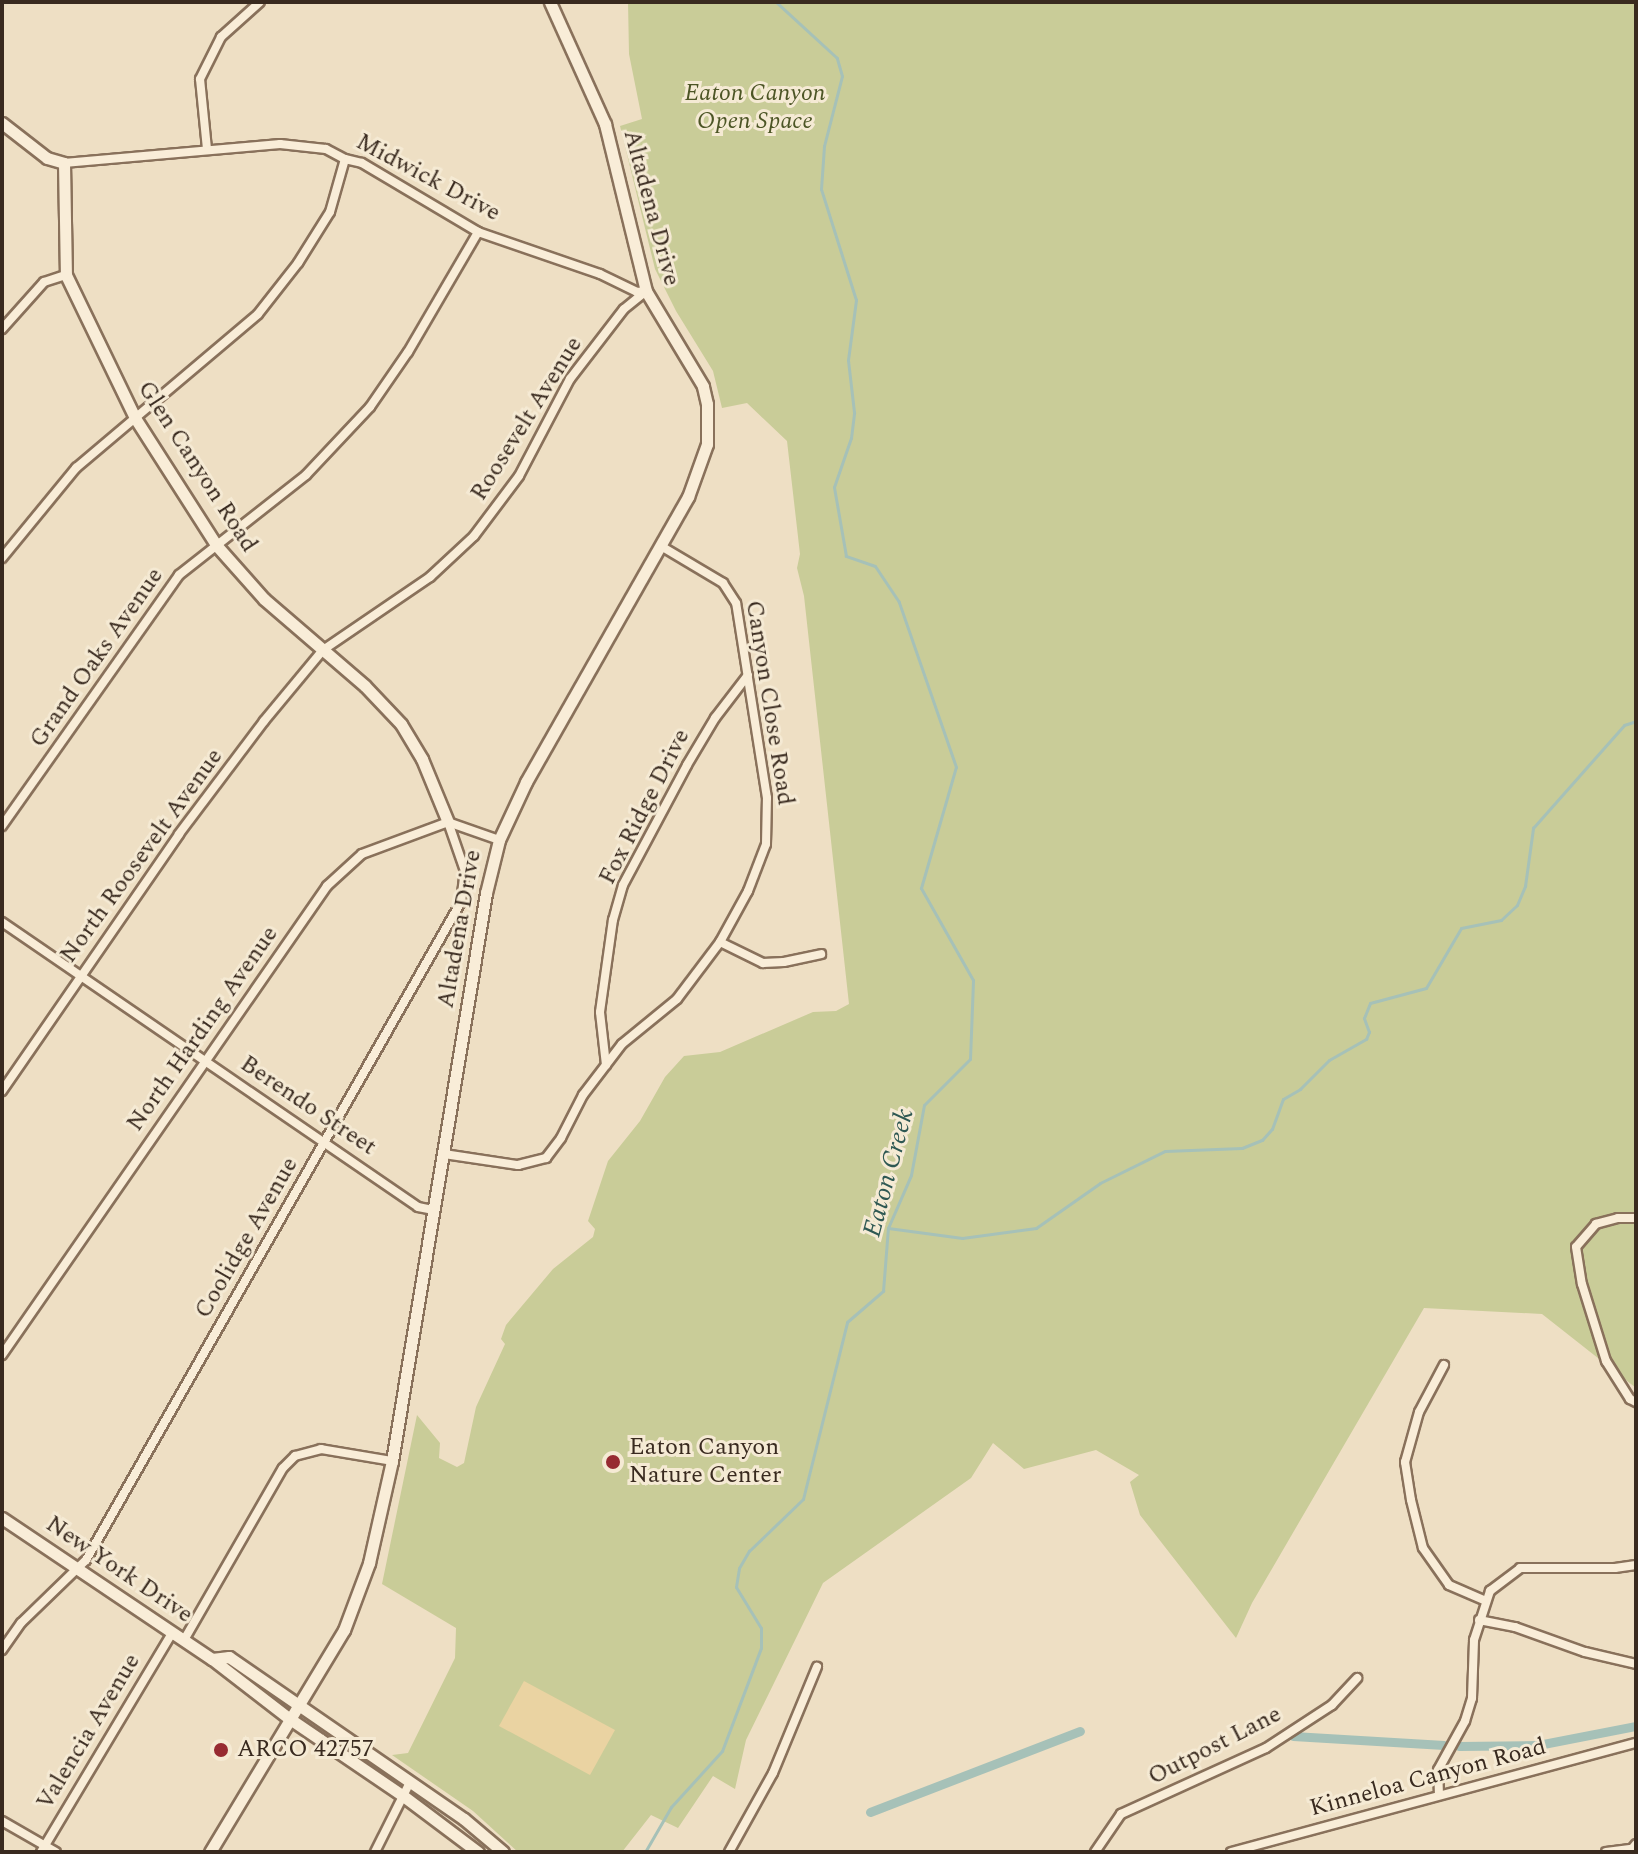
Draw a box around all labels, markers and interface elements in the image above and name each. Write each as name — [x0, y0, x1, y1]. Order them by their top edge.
park label: Eaton Canyon Open Space — [684, 80, 826, 136]
street label: Altadena Drive — [616, 127, 686, 289]
street label: Midwick Drive — [351, 128, 505, 228]
street label: Roosevelt Avenue — [465, 332, 589, 506]
street label: Glen Canyon Road — [131, 376, 263, 558]
street label: Grand Oaks Avenue — [24, 563, 170, 753]
street label: Canyon Close Road — [739, 599, 799, 807]
street label: Fox Ridge Drive — [593, 724, 697, 890]
street label: North Roosevelt Avenue — [55, 743, 229, 969]
street label: Altadena Drive — [432, 847, 488, 1011]
street label: North Harding Avenue — [121, 921, 285, 1137]
street label: Berendo Street — [234, 1050, 382, 1162]
water label: Eaton Creek — [857, 1105, 921, 1241]
street label: Coolidge Avenue — [189, 1152, 305, 1324]
place label: Eaton Canyon Nature Center — [629, 1434, 781, 1490]
marker: Eaton Canyon Nature Center — [604, 1453, 622, 1471]
street label: New York Drive — [40, 1510, 198, 1630]
street label: Valencia Avenue — [31, 1649, 147, 1815]
street label: Outpost Lane — [1144, 1700, 1286, 1792]
street label: Kinneloa Canyon Road — [1307, 1733, 1549, 1823]
place label: ARCO 42757 — [237, 1736, 374, 1764]
marker: ARCO 42757 — [212, 1741, 230, 1759]

